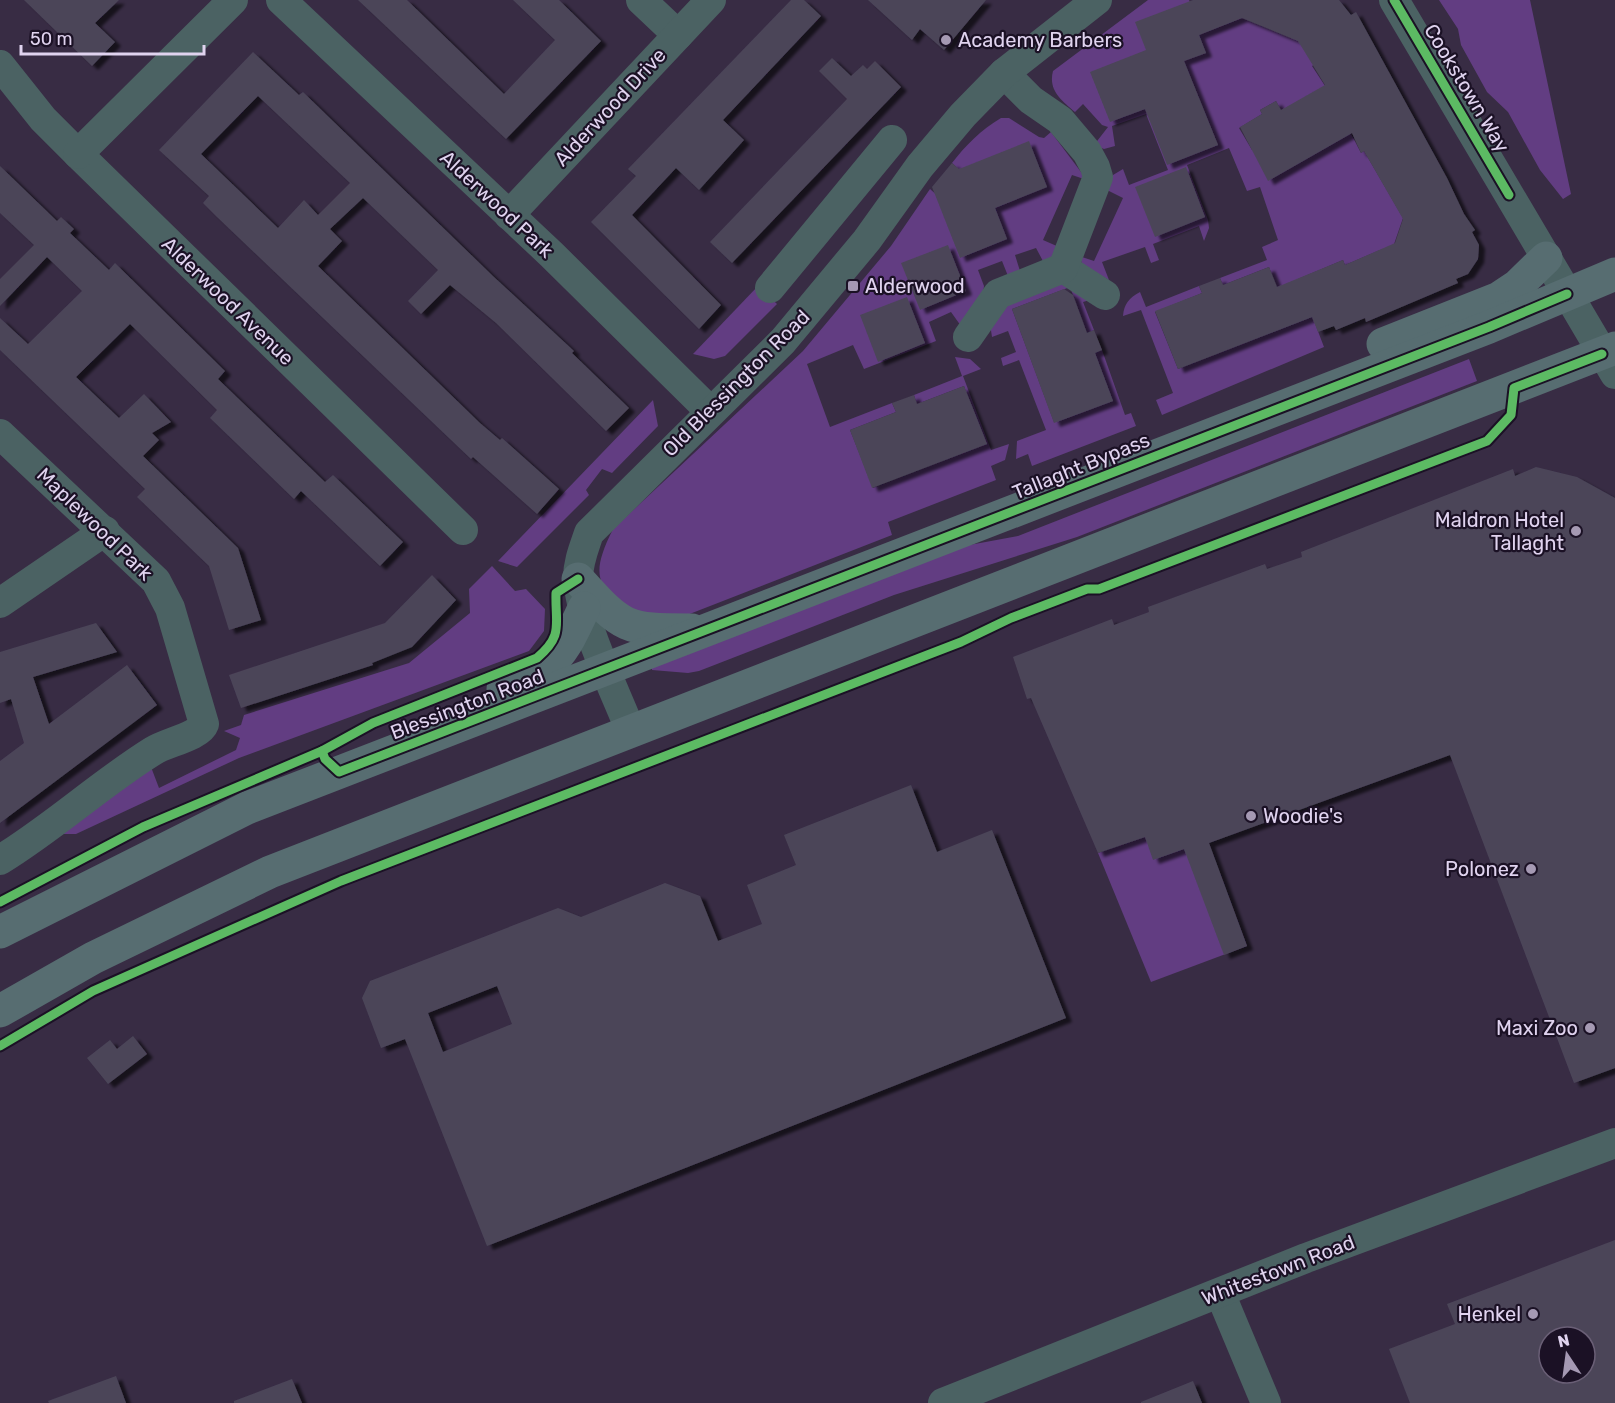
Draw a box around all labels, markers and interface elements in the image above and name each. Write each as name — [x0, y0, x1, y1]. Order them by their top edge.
scale bar — [21, 18, 204, 56]
street label: Cookstown Way — [1419, 19, 1515, 157]
text: 50 m — [30, 28, 73, 50]
place label: Academy Barbers — [958, 28, 1122, 52]
marker: Academy Barbers — [939, 33, 953, 47]
street label: Alderwood Drive — [549, 43, 671, 171]
street label: Alderwood Park — [435, 145, 559, 263]
street label: Alderwood Avenue — [157, 232, 299, 370]
place label: Alderwood — [865, 274, 965, 298]
marker: Alderwood — [846, 279, 860, 293]
street label: Old Blessington Road — [658, 305, 814, 461]
street label: Tallaght Bypass — [1009, 428, 1153, 504]
street label: Maplewood Park — [32, 463, 158, 586]
place label: Maldron Hotel Tallaght — [1435, 508, 1564, 555]
marker: Maldron Hotel Tallaght — [1569, 524, 1583, 538]
street label: Blessington Road — [387, 664, 547, 744]
place label: Woodie's — [1263, 804, 1343, 828]
marker: Woodie's — [1244, 809, 1258, 823]
place label: Polonez — [1445, 857, 1519, 881]
marker: Polonez — [1524, 862, 1538, 876]
place label: Maxi Zoo — [1496, 1016, 1578, 1040]
marker: Maxi Zoo — [1583, 1021, 1597, 1035]
street label: Whitestown Road — [1198, 1230, 1358, 1310]
place label: Henkel — [1458, 1302, 1521, 1326]
marker: Henkel — [1526, 1307, 1540, 1321]
north arrow — [1537, 1325, 1597, 1385]
text: N — [1556, 1330, 1571, 1351]

